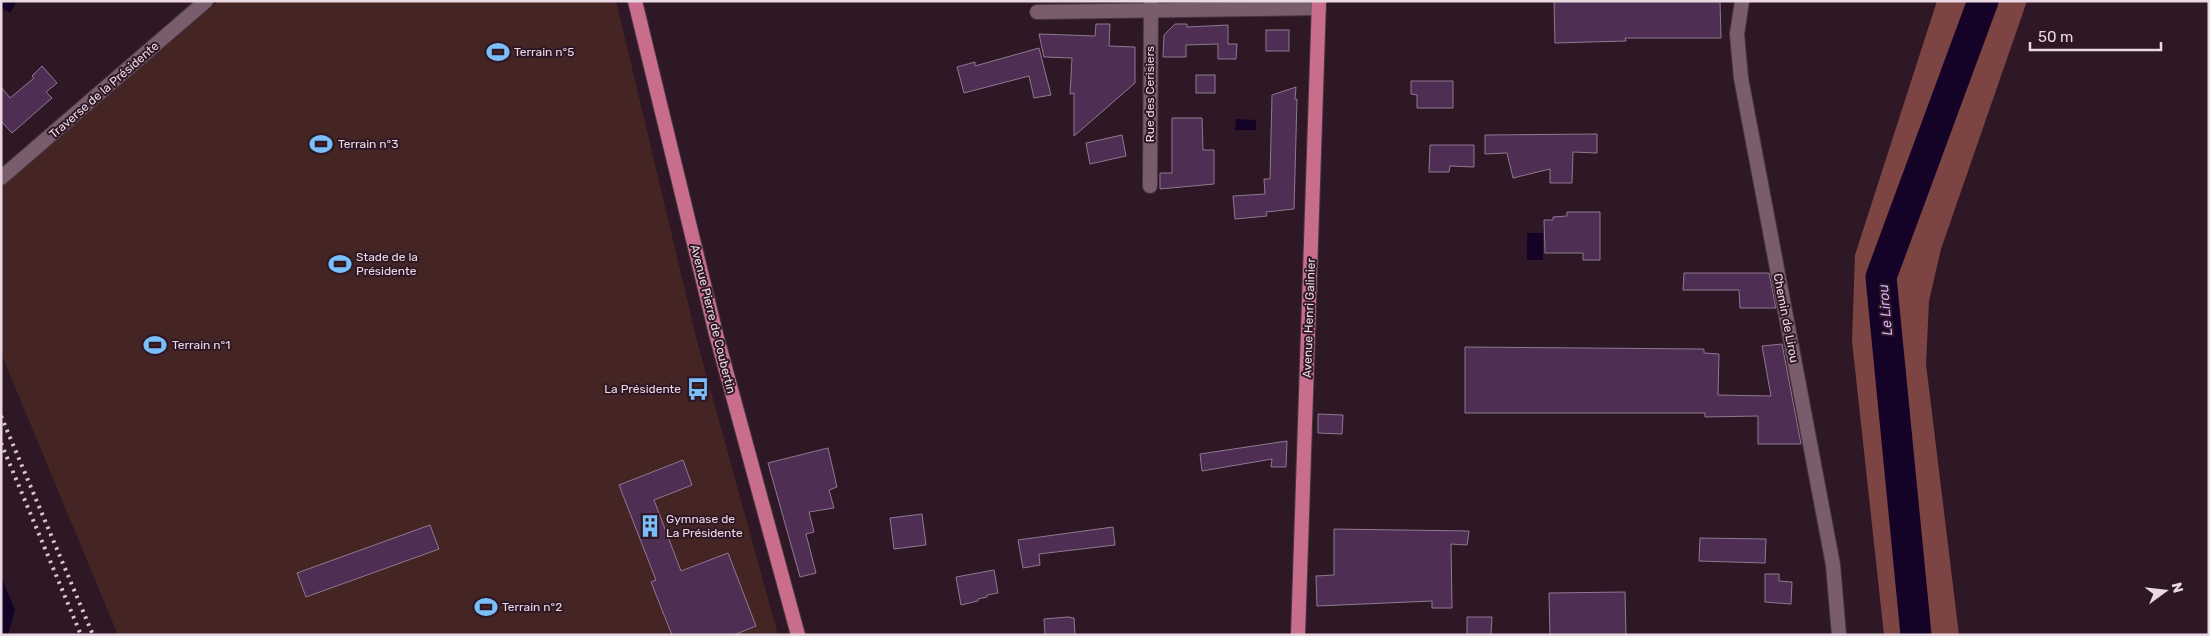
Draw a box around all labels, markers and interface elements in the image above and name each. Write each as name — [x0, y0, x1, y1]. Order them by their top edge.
scale bar — [2030, 20, 2161, 52]
text: 50 m — [2038, 28, 2073, 46]
street label: Traverse de la Présidente — [47, 39, 162, 141]
sports icon: Terrain n°5 — [485, 39, 511, 65]
place label: Terrain n°5 — [514, 45, 574, 59]
street label: Rue des Cerisiers — [1143, 46, 1157, 142]
sports icon: Terrain n°3 — [308, 131, 334, 157]
place label: Terrain n°3 — [338, 137, 398, 151]
street label: Avenue Pierre de Coubertin — [688, 243, 738, 395]
place label: Stade de la Présidente — [356, 250, 418, 278]
sports icon: Stade de la Présidente — [327, 251, 353, 277]
street label: Avenue Henri Galinier — [1300, 257, 1318, 378]
street label: Chemin de Lirou — [1770, 272, 1802, 364]
water label: Le Lirou — [1875, 283, 1896, 336]
sports icon: Terrain n°1 — [142, 332, 168, 358]
place label: Terrain n°1 — [172, 338, 230, 352]
bus stop icon: La Présidente — [685, 376, 711, 402]
place label: La Présidente — [604, 382, 681, 396]
place label: Gymnase de La Présidente — [666, 512, 743, 540]
building icon: Gymnase de La Présidente — [637, 513, 663, 539]
north arrow — [2140, 566, 2190, 616]
text: N — [2168, 581, 2187, 595]
sports icon: Terrain n°2 — [473, 594, 499, 620]
place label: Terrain n°2 — [502, 600, 562, 614]

